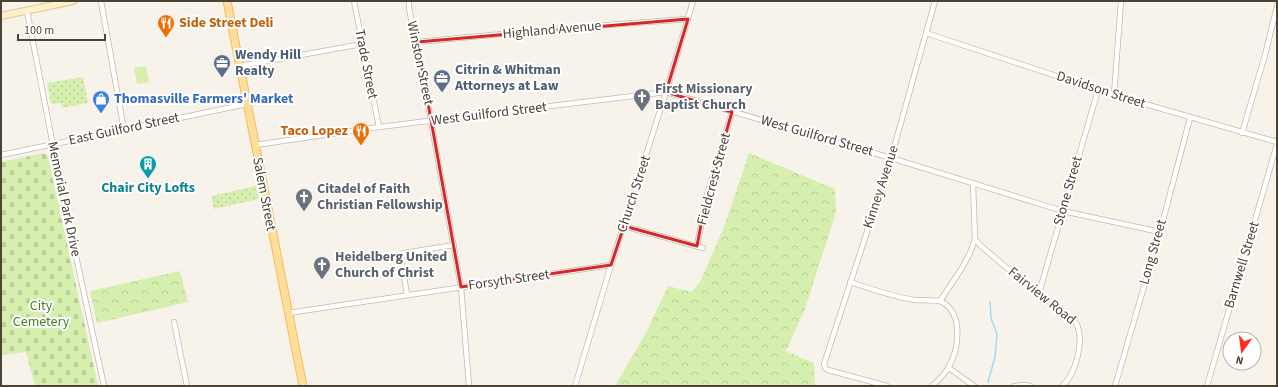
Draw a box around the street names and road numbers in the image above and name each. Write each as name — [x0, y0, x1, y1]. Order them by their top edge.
street label: Highland Avenue — [502, 16, 602, 44]
street label: Winston Street — [401, 19, 439, 107]
street label: Trade Street — [349, 27, 383, 101]
street label: Davidson Street — [1054, 66, 1148, 114]
street label: West Guilford Street — [430, 97, 548, 131]
street label: East Guilford Street — [67, 107, 181, 150]
street label: West Guilford Street — [758, 110, 876, 162]
street label: Fieldcrest Street — [692, 130, 736, 227]
street label: Memorial Park Drive — [42, 140, 86, 259]
street label: Kinney Avenue — [858, 143, 904, 231]
street label: Church Street — [612, 153, 656, 235]
street label: Stone Street — [1048, 154, 1088, 228]
street label: Salem Street — [247, 156, 281, 233]
street label: Long Street — [1134, 217, 1172, 287]
street label: Barnwell Street — [1219, 219, 1265, 311]
street label: Fairview Road — [1004, 262, 1080, 330]
street label: Forsyth Street — [467, 264, 551, 296]

